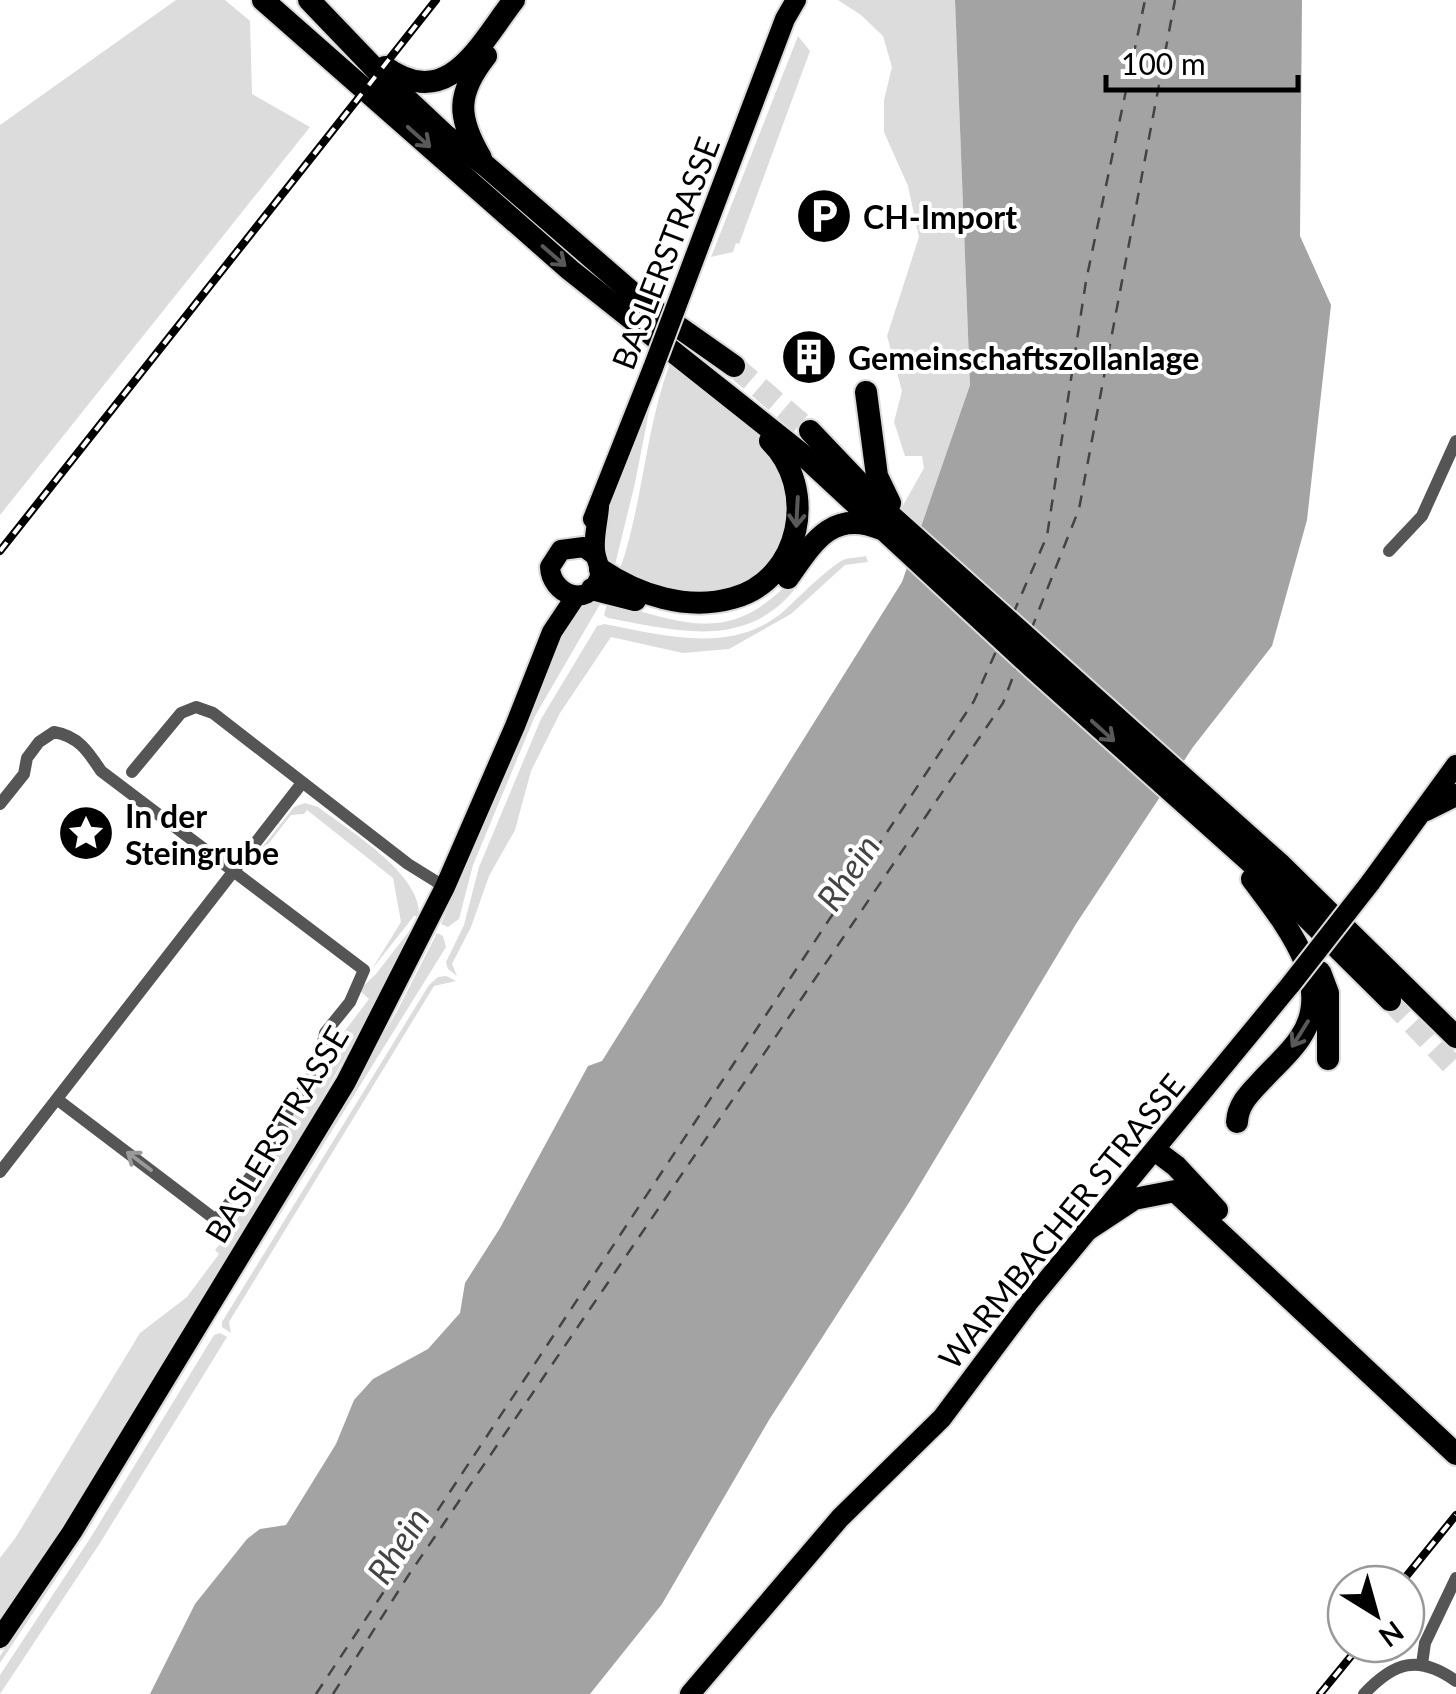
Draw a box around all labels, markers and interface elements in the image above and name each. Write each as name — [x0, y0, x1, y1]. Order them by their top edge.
scale bar — [1106, 30, 1298, 92]
text: 100 m — [1121, 45, 1206, 81]
one-way arrow — [406, 125, 431, 148]
street label: BASLERSTRASSE — [603, 131, 727, 375]
parking icon: CH-Import — [794, 186, 854, 246]
place label: CH-Import — [863, 197, 1017, 236]
one-way arrow — [541, 244, 566, 267]
building icon: Gemeinschaftszollanlage — [779, 327, 839, 387]
place label: Gemeinschaftszollanlage — [848, 338, 1199, 377]
one-way arrow — [787, 495, 806, 527]
one-way arrow — [1090, 719, 1115, 742]
place label: In der Steingrube — [125, 796, 279, 872]
place icon: In der Steingrube — [56, 803, 116, 863]
water label: Rhein — [807, 826, 887, 918]
street label: BASLERSTRASSE — [196, 1019, 356, 1249]
one-way arrow — [1290, 1020, 1310, 1048]
street label: WARMBACHER STRASSE — [930, 1066, 1192, 1376]
one-way arrow — [126, 1151, 153, 1172]
water label: Rhein — [357, 1499, 437, 1591]
north arrow — [1326, 1564, 1426, 1664]
text: N — [1373, 1615, 1410, 1655]

